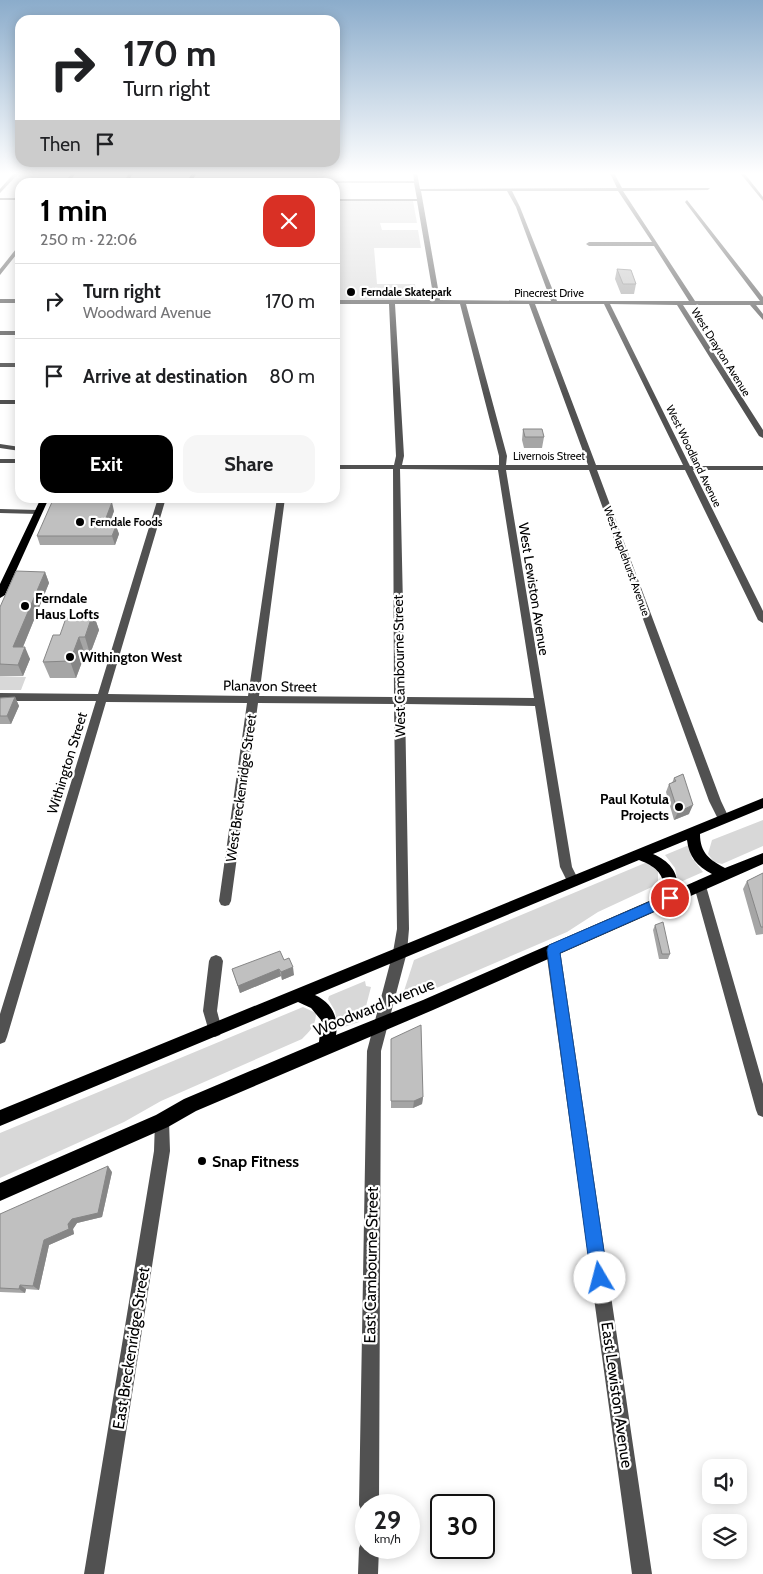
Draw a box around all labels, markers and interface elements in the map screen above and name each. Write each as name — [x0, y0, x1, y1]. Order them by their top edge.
text: 170 m — [123, 32, 216, 75]
icon: right — [40, 35, 105, 100]
text: Turn right — [123, 75, 210, 102]
icon: arrive — [91, 130, 119, 158]
text: Then — [40, 133, 81, 156]
text: 1 min — [40, 192, 108, 229]
button: close — [263, 195, 315, 247]
text: 250 m · 22:06 — [40, 230, 137, 249]
text: Turn right — [83, 280, 161, 303]
place label: Ferndale Skatepark — [361, 285, 452, 299]
marker: Ferndale Skatepark — [345, 286, 357, 298]
street label: Pinecrest Drive — [514, 286, 584, 300]
icon: right — [40, 287, 68, 315]
text: 170 m — [265, 290, 315, 313]
text: Woodward Avenue — [83, 303, 211, 322]
street label: West Drayton Avenue — [688, 305, 754, 399]
icon: arrive — [40, 362, 68, 390]
text: Arrive at destination — [83, 365, 247, 388]
text: 80 m — [269, 365, 315, 388]
street label: West Woodland Avenue — [663, 403, 725, 510]
button: Exit — [40, 435, 173, 493]
button: Share — [183, 435, 315, 493]
street label: Livernois Street — [513, 449, 585, 463]
street label: West Maplehurst Avenue — [601, 504, 653, 618]
place label: Ferndale Foods — [90, 515, 163, 529]
marker: Ferndale Foods — [74, 516, 86, 528]
street label: West Lewiston Avenue — [515, 521, 553, 657]
place label: Ferndale Haus Lofts — [35, 589, 99, 623]
street label: West Cambourne Street — [389, 594, 409, 737]
marker: Ferndale Haus Lofts — [19, 600, 31, 612]
place label: Withington West — [80, 648, 182, 666]
marker: Withington West — [64, 651, 76, 663]
street label: Planavon Street — [223, 676, 317, 696]
street label: Withington Street — [43, 710, 91, 816]
street label: West Breckenridge Street — [222, 713, 260, 863]
place label: Paul Kotula Projects — [600, 790, 669, 824]
marker: Paul Kotula Projects — [673, 801, 685, 813]
pin — [649, 877, 691, 919]
icon: arrive — [656, 884, 684, 912]
street label: Woodward Avenue — [311, 974, 437, 1040]
place label: Snap Fitness — [212, 1152, 299, 1171]
marker: Snap Fitness — [196, 1155, 208, 1167]
street label: East Cambourne Street — [360, 1186, 382, 1344]
position arrow — [573, 1251, 625, 1303]
street label: East Breckenridge Street — [109, 1265, 153, 1431]
street label: East Lewiston Avenue — [597, 1321, 637, 1469]
map controls — [702, 1459, 747, 1559]
button: sound — [702, 1459, 747, 1504]
speed limit sign: 30 — [430, 1494, 495, 1559]
text: 29 — [374, 1505, 401, 1535]
button: layers — [702, 1514, 747, 1559]
text: km/h — [374, 1531, 401, 1546]

